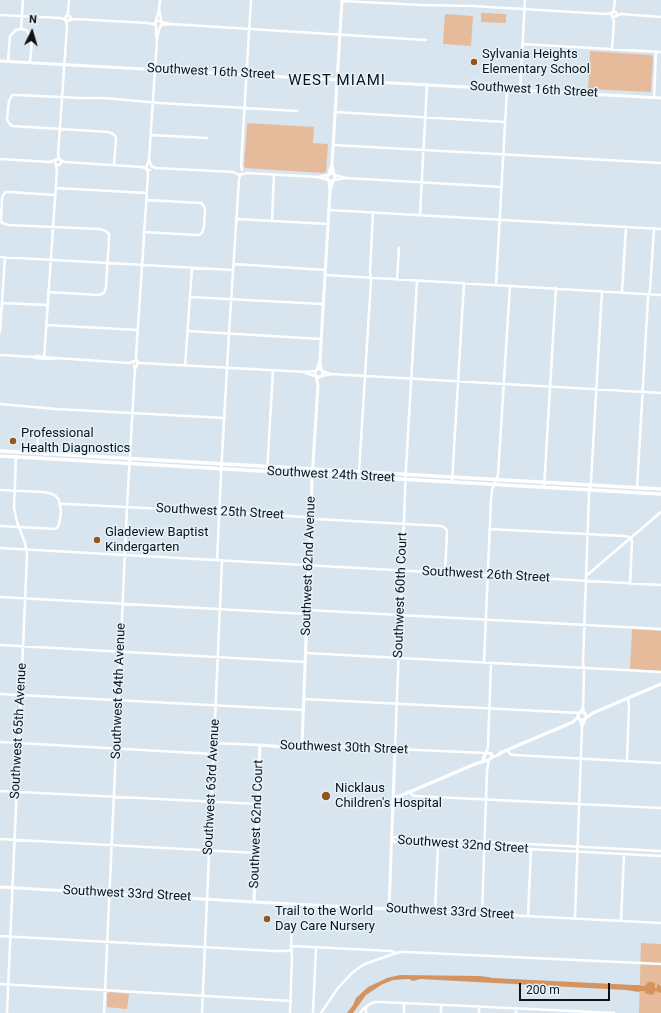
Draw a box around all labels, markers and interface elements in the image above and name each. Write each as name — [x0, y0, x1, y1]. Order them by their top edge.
north arrow — [12, 12, 52, 52]
text: N — [29, 13, 38, 26]
place label: Sylvania Heights Elementary School — [482, 47, 590, 78]
marker: Sylvania Heights Elementary School — [469, 57, 479, 67]
street label: Southwest 16th Street — [147, 61, 275, 83]
district label: WEST MIAMI — [288, 72, 386, 90]
street label: Southwest 16th Street — [470, 79, 598, 101]
place label: Professional Health Diagnostics — [21, 426, 130, 457]
marker: Professional Health Diagnostics — [8, 436, 18, 446]
street label: Southwest 24th Street — [267, 464, 395, 486]
street label: Southwest 62nd Avenue — [299, 496, 319, 636]
street label: Southwest 25th Street — [156, 501, 284, 523]
place label: Gladeview Baptist Kindergarten — [105, 525, 208, 556]
street label: Southwest 60th Court — [391, 532, 411, 658]
marker: Gladeview Baptist Kindergarten — [92, 535, 102, 545]
street label: Southwest 26th Street — [422, 564, 550, 586]
street label: Southwest 64th Avenue — [109, 623, 129, 759]
street label: Southwest 65th Avenue — [8, 663, 30, 799]
street label: Southwest 63rd Avenue — [201, 718, 223, 856]
street label: Southwest 30th Street — [280, 738, 408, 758]
street label: Southwest 62nd Court — [247, 759, 267, 889]
place label: Nicklaus Children's Hospital — [335, 781, 442, 812]
marker: Nicklaus Children's Hospital — [320, 790, 332, 802]
street label: Southwest 32nd Street — [397, 833, 529, 857]
street label: Southwest 33rd Street — [63, 883, 191, 905]
street label: Southwest 33rd Street — [386, 901, 514, 923]
place label: Trail to the World Day Care Nursery — [275, 904, 375, 935]
marker: Trail to the World Day Care Nursery — [262, 914, 272, 924]
scale bar — [521, 975, 612, 1001]
text: 200 m — [526, 983, 560, 997]

